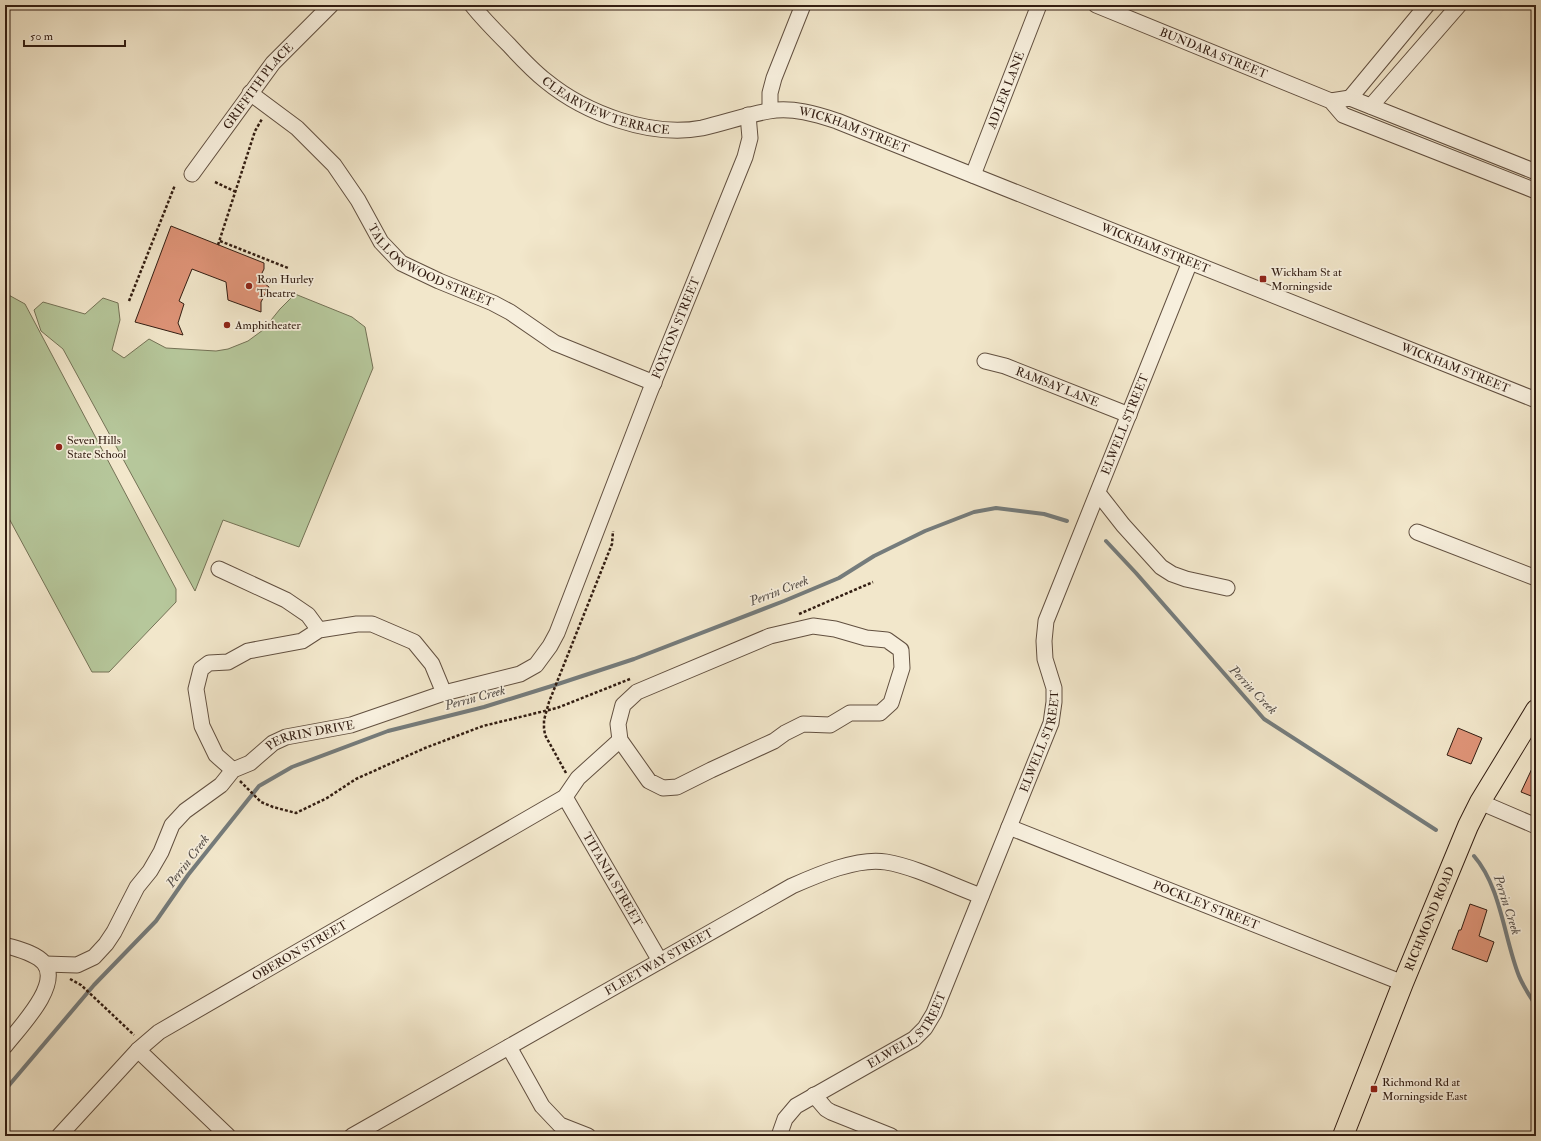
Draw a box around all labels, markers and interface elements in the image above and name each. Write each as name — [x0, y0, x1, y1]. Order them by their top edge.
scale bar — [24, 22, 125, 48]
street label: BUNDARA STREET — [1157, 24, 1270, 82]
text: 50 m — [30, 29, 54, 44]
street label: GRIFFITH PLACE — [220, 39, 297, 132]
street label: ADLER LANE — [984, 49, 1028, 132]
street label: CLEARVIEW TERRACE — [539, 73, 671, 138]
street label: WICKHAM STREET — [797, 103, 911, 157]
street label: WICKHAM STREET — [1098, 219, 1212, 277]
street label: TALLOWWOOD STREET — [365, 221, 496, 310]
place label: Wickham St at Morningside — [1270, 265, 1342, 294]
place label: Ron Hurley Theatre — [257, 272, 314, 301]
marker: Wickham St at Morningside — [1258, 274, 1268, 284]
street label: FOXTON STREET — [648, 275, 703, 381]
marker: Ron Hurley Theatre — [244, 281, 254, 291]
place label: Amphitheater — [234, 318, 301, 333]
marker: Amphitheater — [222, 320, 232, 330]
street label: WICKHAM STREET — [1398, 339, 1512, 396]
street label: RAMSAY LANE — [1014, 363, 1102, 410]
street label: ELWELL STREET — [1098, 372, 1152, 477]
place label: Seven Hills State School — [67, 433, 126, 462]
marker: Seven Hills State School — [54, 442, 64, 452]
water label: Perrin Creek — [746, 572, 811, 610]
water label: Perrin Creek — [1225, 661, 1280, 718]
water label: Perrin Creek — [442, 682, 507, 714]
street label: ELWELL STREET — [1016, 690, 1062, 795]
street label: PERRIN DRIVE — [263, 717, 356, 754]
street label: TITANIA STREET — [580, 830, 646, 929]
water label: Perrin Creek — [162, 831, 213, 891]
street label: RICHMOND ROAD — [1401, 864, 1458, 973]
water label: Perrin Creek — [1490, 872, 1524, 937]
street label: POCKLEY STREET — [1151, 877, 1261, 933]
street label: OBERON STREET — [249, 917, 350, 984]
street label: FLEETWAY STREET — [602, 925, 716, 998]
street label: ELWELL STREET — [865, 990, 949, 1071]
place label: Richmond Rd at Morningside East — [1382, 1075, 1467, 1104]
marker: Richmond Rd at Morningside East — [1369, 1084, 1379, 1094]

